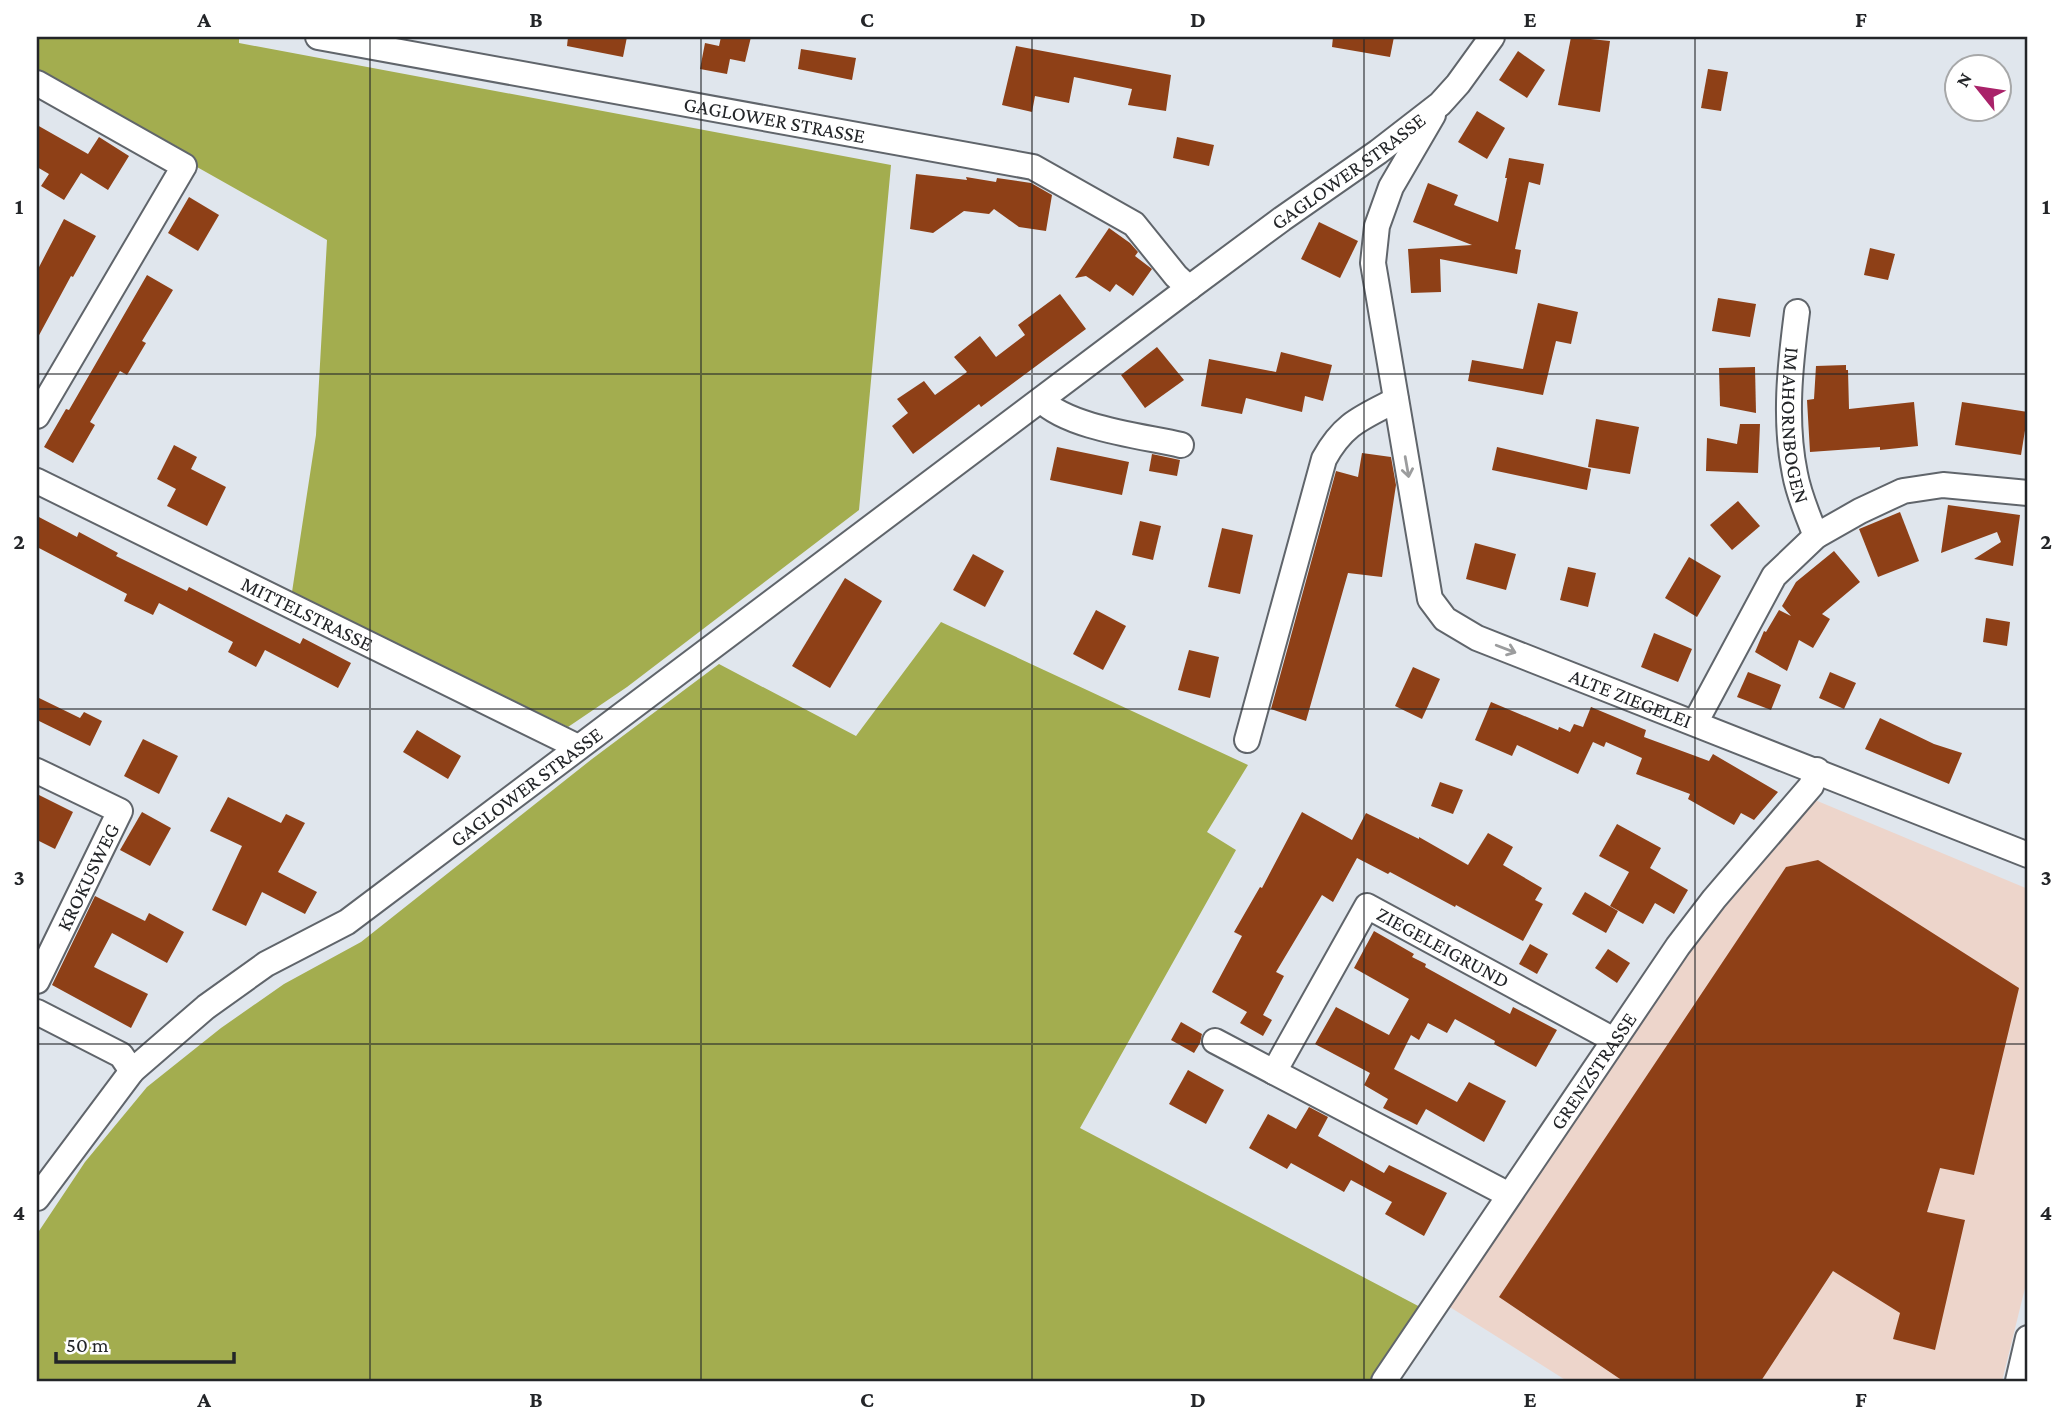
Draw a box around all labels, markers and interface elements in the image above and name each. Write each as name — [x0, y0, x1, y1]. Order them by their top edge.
text: A — [196, 6, 211, 32]
text: B — [529, 6, 543, 32]
text: C — [860, 6, 874, 32]
text: D — [1190, 6, 1206, 32]
text: E — [1523, 6, 1537, 32]
text: F — [1855, 6, 1867, 32]
north arrow — [1942, 52, 2012, 122]
text: N — [1951, 69, 1976, 91]
street label: GAGLOWER STRASSE — [682, 92, 867, 148]
street label: GAGLOWER STRASSE — [1267, 108, 1430, 235]
text: 1 — [15, 193, 24, 219]
text: 1 — [2042, 193, 2051, 219]
street label: IM AHORNBOGEN — [1777, 346, 1814, 506]
one-way arrow — [1401, 455, 1414, 478]
text: 2 — [13, 528, 25, 554]
text: 2 — [2040, 528, 2052, 554]
street label: MITTELSTRASSE — [237, 571, 377, 656]
one-way arrow — [1495, 644, 1517, 657]
street label: ALTE ZIEGELEI — [1566, 664, 1695, 733]
street label: GAGLOWER STRASSE — [446, 722, 607, 852]
street label: KROKUSWEG — [52, 819, 124, 935]
text: 3 — [13, 864, 25, 890]
text: 3 — [2040, 864, 2052, 890]
street label: ZIEGELEIGRUND — [1372, 901, 1514, 993]
street label: GRENZSTRASSE — [1545, 1008, 1642, 1134]
text: 4 — [13, 1199, 25, 1225]
text: 4 — [2040, 1199, 2052, 1225]
scale bar — [56, 1320, 234, 1364]
text: 50 m — [66, 1333, 109, 1357]
text: A — [196, 1386, 211, 1412]
text: B — [529, 1386, 543, 1412]
text: C — [860, 1386, 874, 1412]
text: D — [1190, 1386, 1206, 1412]
text: E — [1523, 1386, 1537, 1412]
text: F — [1855, 1386, 1867, 1412]

